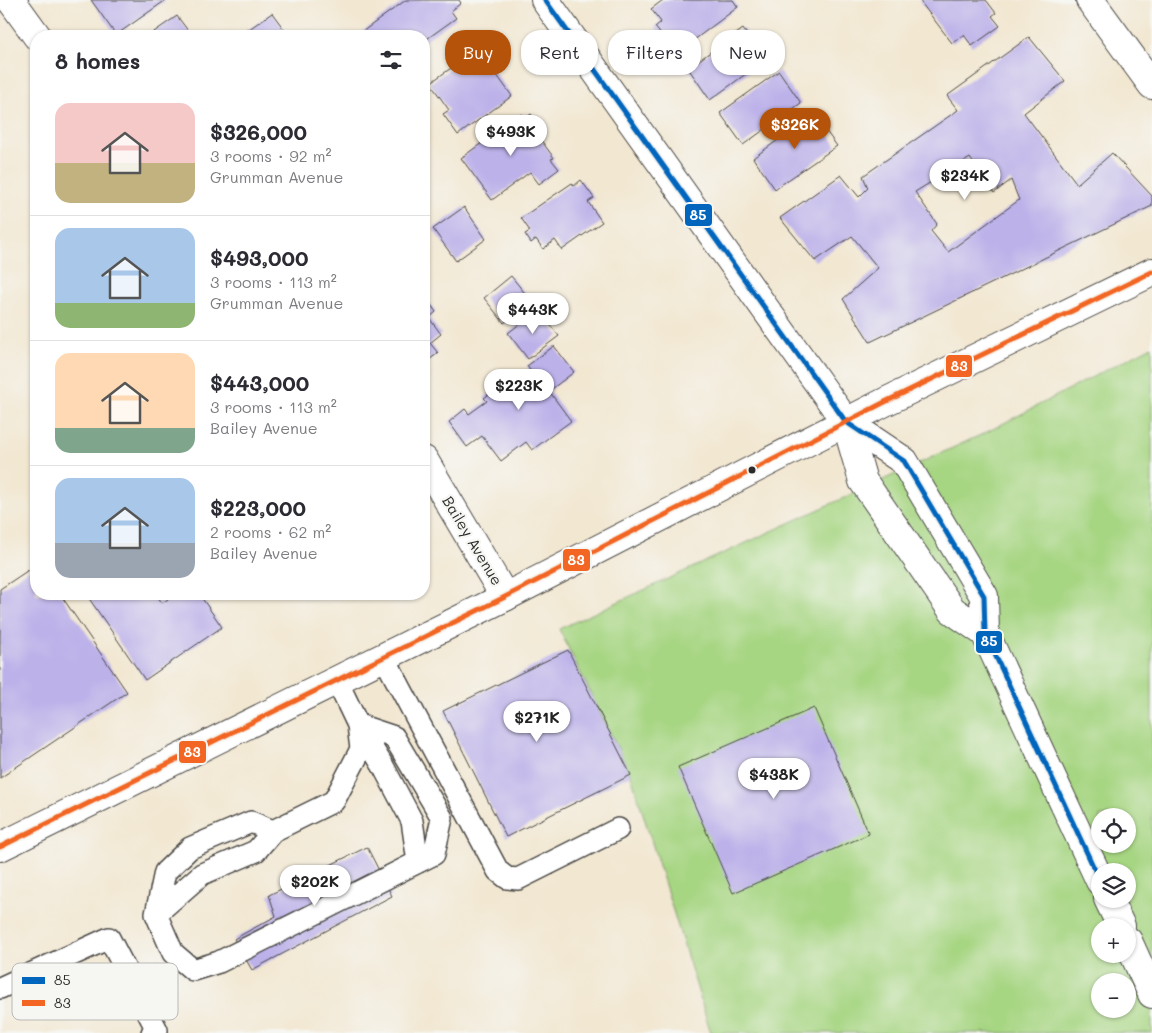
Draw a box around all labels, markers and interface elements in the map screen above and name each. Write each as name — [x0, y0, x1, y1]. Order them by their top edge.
chip: Buy — [445, 30, 511, 75]
chip: Rent — [521, 30, 598, 75]
chip: Filters — [608, 30, 701, 75]
chip: New — [711, 30, 785, 75]
icon: filters — [377, 46, 405, 74]
text: 8 homes — [55, 47, 140, 74]
pin: $326K — [760, 108, 830, 150]
text: $326K — [771, 113, 819, 134]
pin: $493K — [476, 114, 546, 157]
text: $326,000 — [210, 118, 307, 145]
text: $493K — [486, 120, 536, 141]
icon: home — [95, 123, 155, 183]
text: 3 rooms · 92 m² — [210, 145, 332, 166]
pin: $234K — [930, 158, 1000, 201]
text: $234K — [940, 164, 990, 185]
text: Grumman Avenue — [210, 166, 343, 187]
line badge: 85 — [684, 203, 713, 227]
text: 85 — [690, 205, 706, 224]
text: $493,000 — [210, 244, 308, 271]
icon: home — [95, 248, 155, 308]
text: 3 rooms · 113 m² — [210, 271, 337, 292]
text: Grumman Avenue — [210, 292, 343, 313]
pin: $443K — [498, 292, 568, 335]
text: $443K — [508, 298, 558, 319]
line badge: 83 — [945, 354, 973, 378]
text: 83 — [950, 356, 968, 375]
pin: $223K — [484, 368, 554, 411]
text: $443,000 — [210, 369, 309, 396]
icon: home — [95, 373, 155, 433]
text: $223K — [495, 374, 543, 395]
text: 3 rooms · 113 m² — [210, 396, 337, 417]
text: Bailey Avenue — [210, 417, 318, 438]
unlabelled marker — [747, 465, 757, 475]
street label: Bailey Avenue — [438, 492, 507, 589]
text: $223,000 — [210, 494, 306, 521]
icon: home — [95, 498, 155, 558]
text: 2 rooms · 62 m² — [210, 521, 331, 542]
text: Bailey Avenue — [210, 542, 318, 563]
line badge: 83 — [562, 548, 591, 572]
text: 83 — [567, 550, 585, 569]
line badge: 85 — [975, 630, 1003, 654]
text: 85 — [981, 631, 997, 650]
pin: $271K — [502, 700, 572, 743]
text: $271K — [514, 706, 560, 727]
line badge: 83 — [178, 740, 207, 764]
text: 83 — [183, 742, 201, 761]
pin: $438K — [739, 758, 809, 800]
text: $438K — [749, 763, 799, 784]
map controls — [1091, 808, 1136, 1018]
button: locate — [1091, 808, 1136, 853]
button: layers — [1091, 863, 1136, 908]
pin: $202K — [280, 864, 350, 907]
text: $202K — [291, 870, 339, 891]
button: + — [1091, 918, 1136, 963]
legend — [12, 963, 178, 1020]
text: 85 — [54, 970, 71, 989]
button: − — [1091, 973, 1136, 1018]
text: 83 — [54, 993, 71, 1012]

